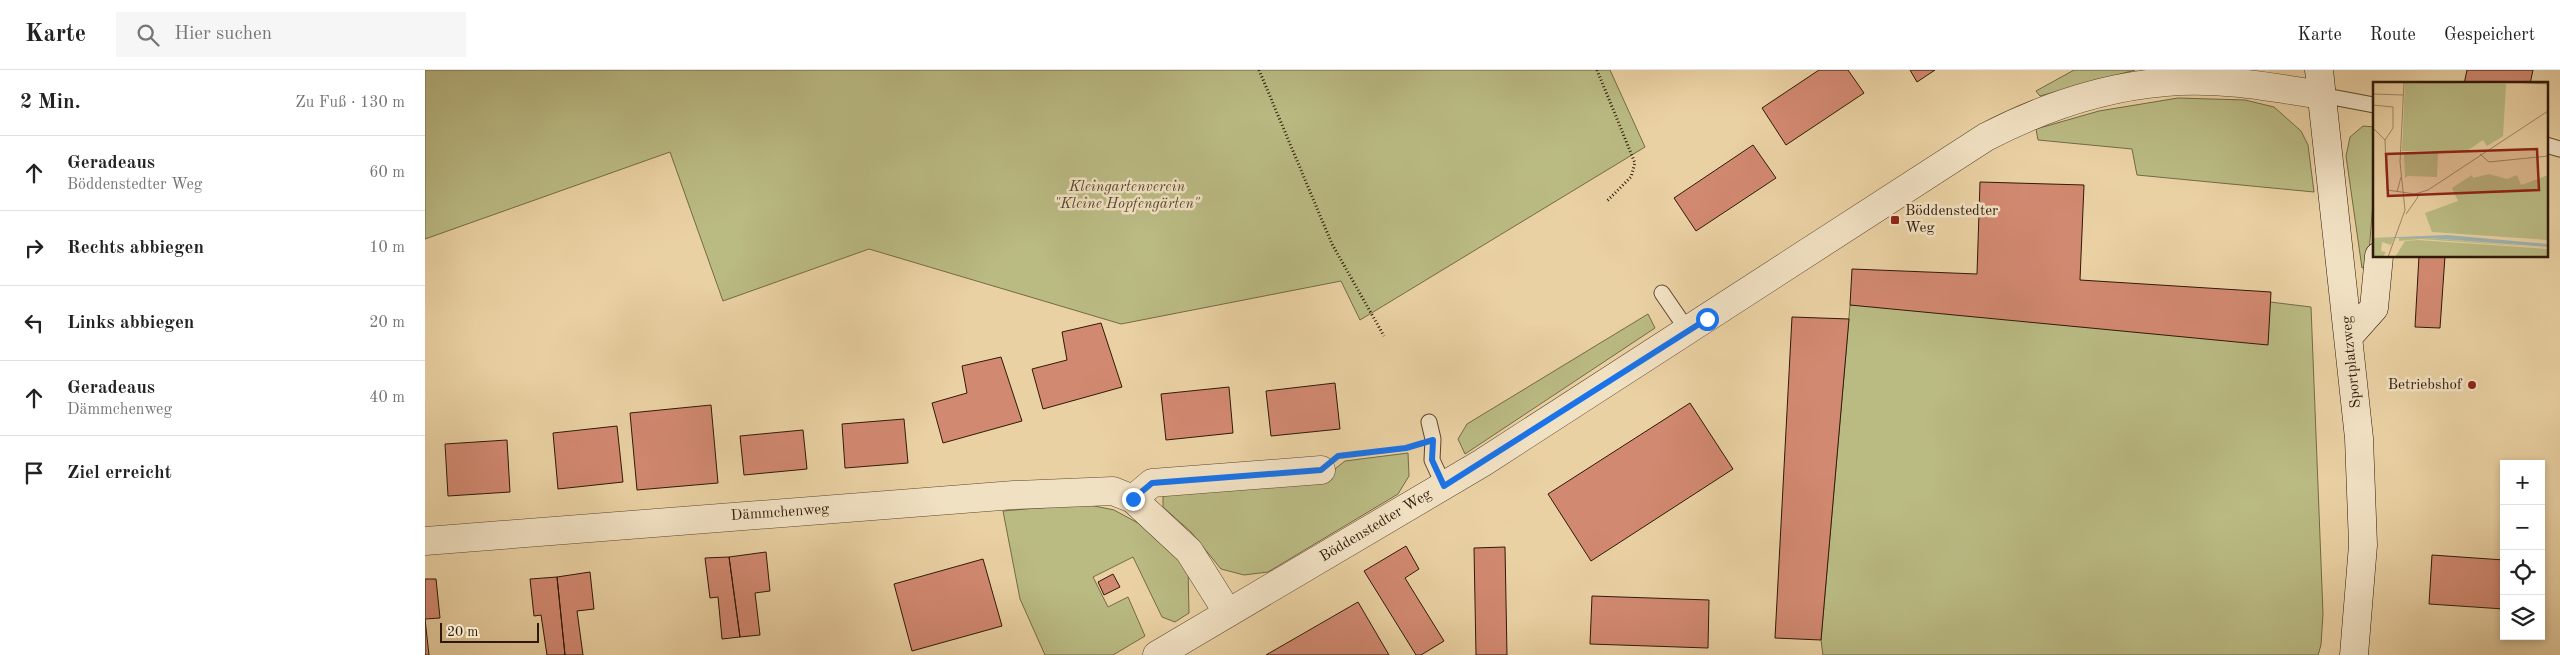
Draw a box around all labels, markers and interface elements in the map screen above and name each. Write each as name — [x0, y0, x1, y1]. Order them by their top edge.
search box — [116, 12, 466, 57]
icon: search — [134, 21, 162, 49]
text: Karte — [25, 23, 86, 47]
text: Hier suchen — [174, 25, 272, 44]
text: Karte — [2297, 26, 2342, 44]
text: Route — [2370, 26, 2416, 44]
text: Gespeichert — [2444, 26, 2535, 44]
inset map — [2373, 82, 2547, 258]
text: 2 Min. — [20, 92, 81, 113]
text: Zu Fuß · 130 m — [295, 95, 405, 111]
text: Geradeaus — [67, 154, 155, 173]
icon: ahead — [20, 159, 48, 187]
text: 60 m — [369, 165, 405, 181]
text: Böddenstedter Weg — [67, 177, 203, 193]
park label: Kleingartenverein "Kleine Hopfengärten" — [1054, 180, 1201, 212]
place label: Böddenstedter Weg — [1905, 204, 1998, 236]
marker: Böddenstedter Weg — [1889, 214, 1901, 226]
icon: right — [20, 234, 48, 262]
text: Rechts abbiegen — [67, 239, 204, 258]
text: 10 m — [369, 240, 405, 256]
route start — [1696, 308, 1719, 331]
icon: left — [20, 309, 48, 337]
text: Links abbiegen — [67, 314, 194, 333]
text: 20 m — [369, 315, 405, 331]
street label: Sportplatzweg — [2340, 315, 2364, 409]
place label: Betriebshof — [2388, 378, 2463, 393]
text: Geradeaus — [67, 379, 155, 398]
marker: Betriebshof — [2466, 379, 2478, 391]
icon: ahead — [20, 384, 48, 412]
text: 40 m — [369, 390, 405, 406]
text: Dämmchenweg — [67, 402, 172, 418]
icon: arrive — [20, 459, 48, 487]
map controls — [2500, 460, 2545, 640]
button: + — [2500, 460, 2545, 505]
text: Ziel erreicht — [67, 464, 172, 483]
street label: Böddenstedter Weg — [1318, 487, 1434, 565]
route end — [1122, 488, 1145, 511]
street label: Dämmchenweg — [730, 502, 830, 524]
button: − — [2500, 505, 2545, 550]
button: locate — [2500, 550, 2545, 595]
button: layers — [2500, 595, 2545, 640]
scale bar — [440, 620, 539, 643]
text: 20 m — [447, 625, 478, 639]

